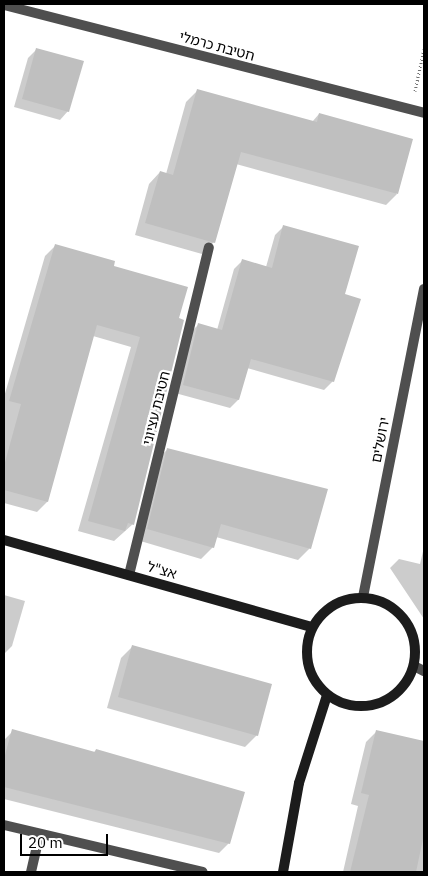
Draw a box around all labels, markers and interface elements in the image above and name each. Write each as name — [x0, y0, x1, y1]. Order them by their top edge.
street label: חטיבת כרמלי — [177, 28, 257, 64]
street label: חטיבת עציוני — [139, 369, 173, 447]
street label: ירושלים — [367, 416, 393, 464]
street label: אצ"ל — [145, 558, 179, 582]
scale bar — [22, 824, 110, 856]
text: 20 m — [28, 833, 63, 852]

